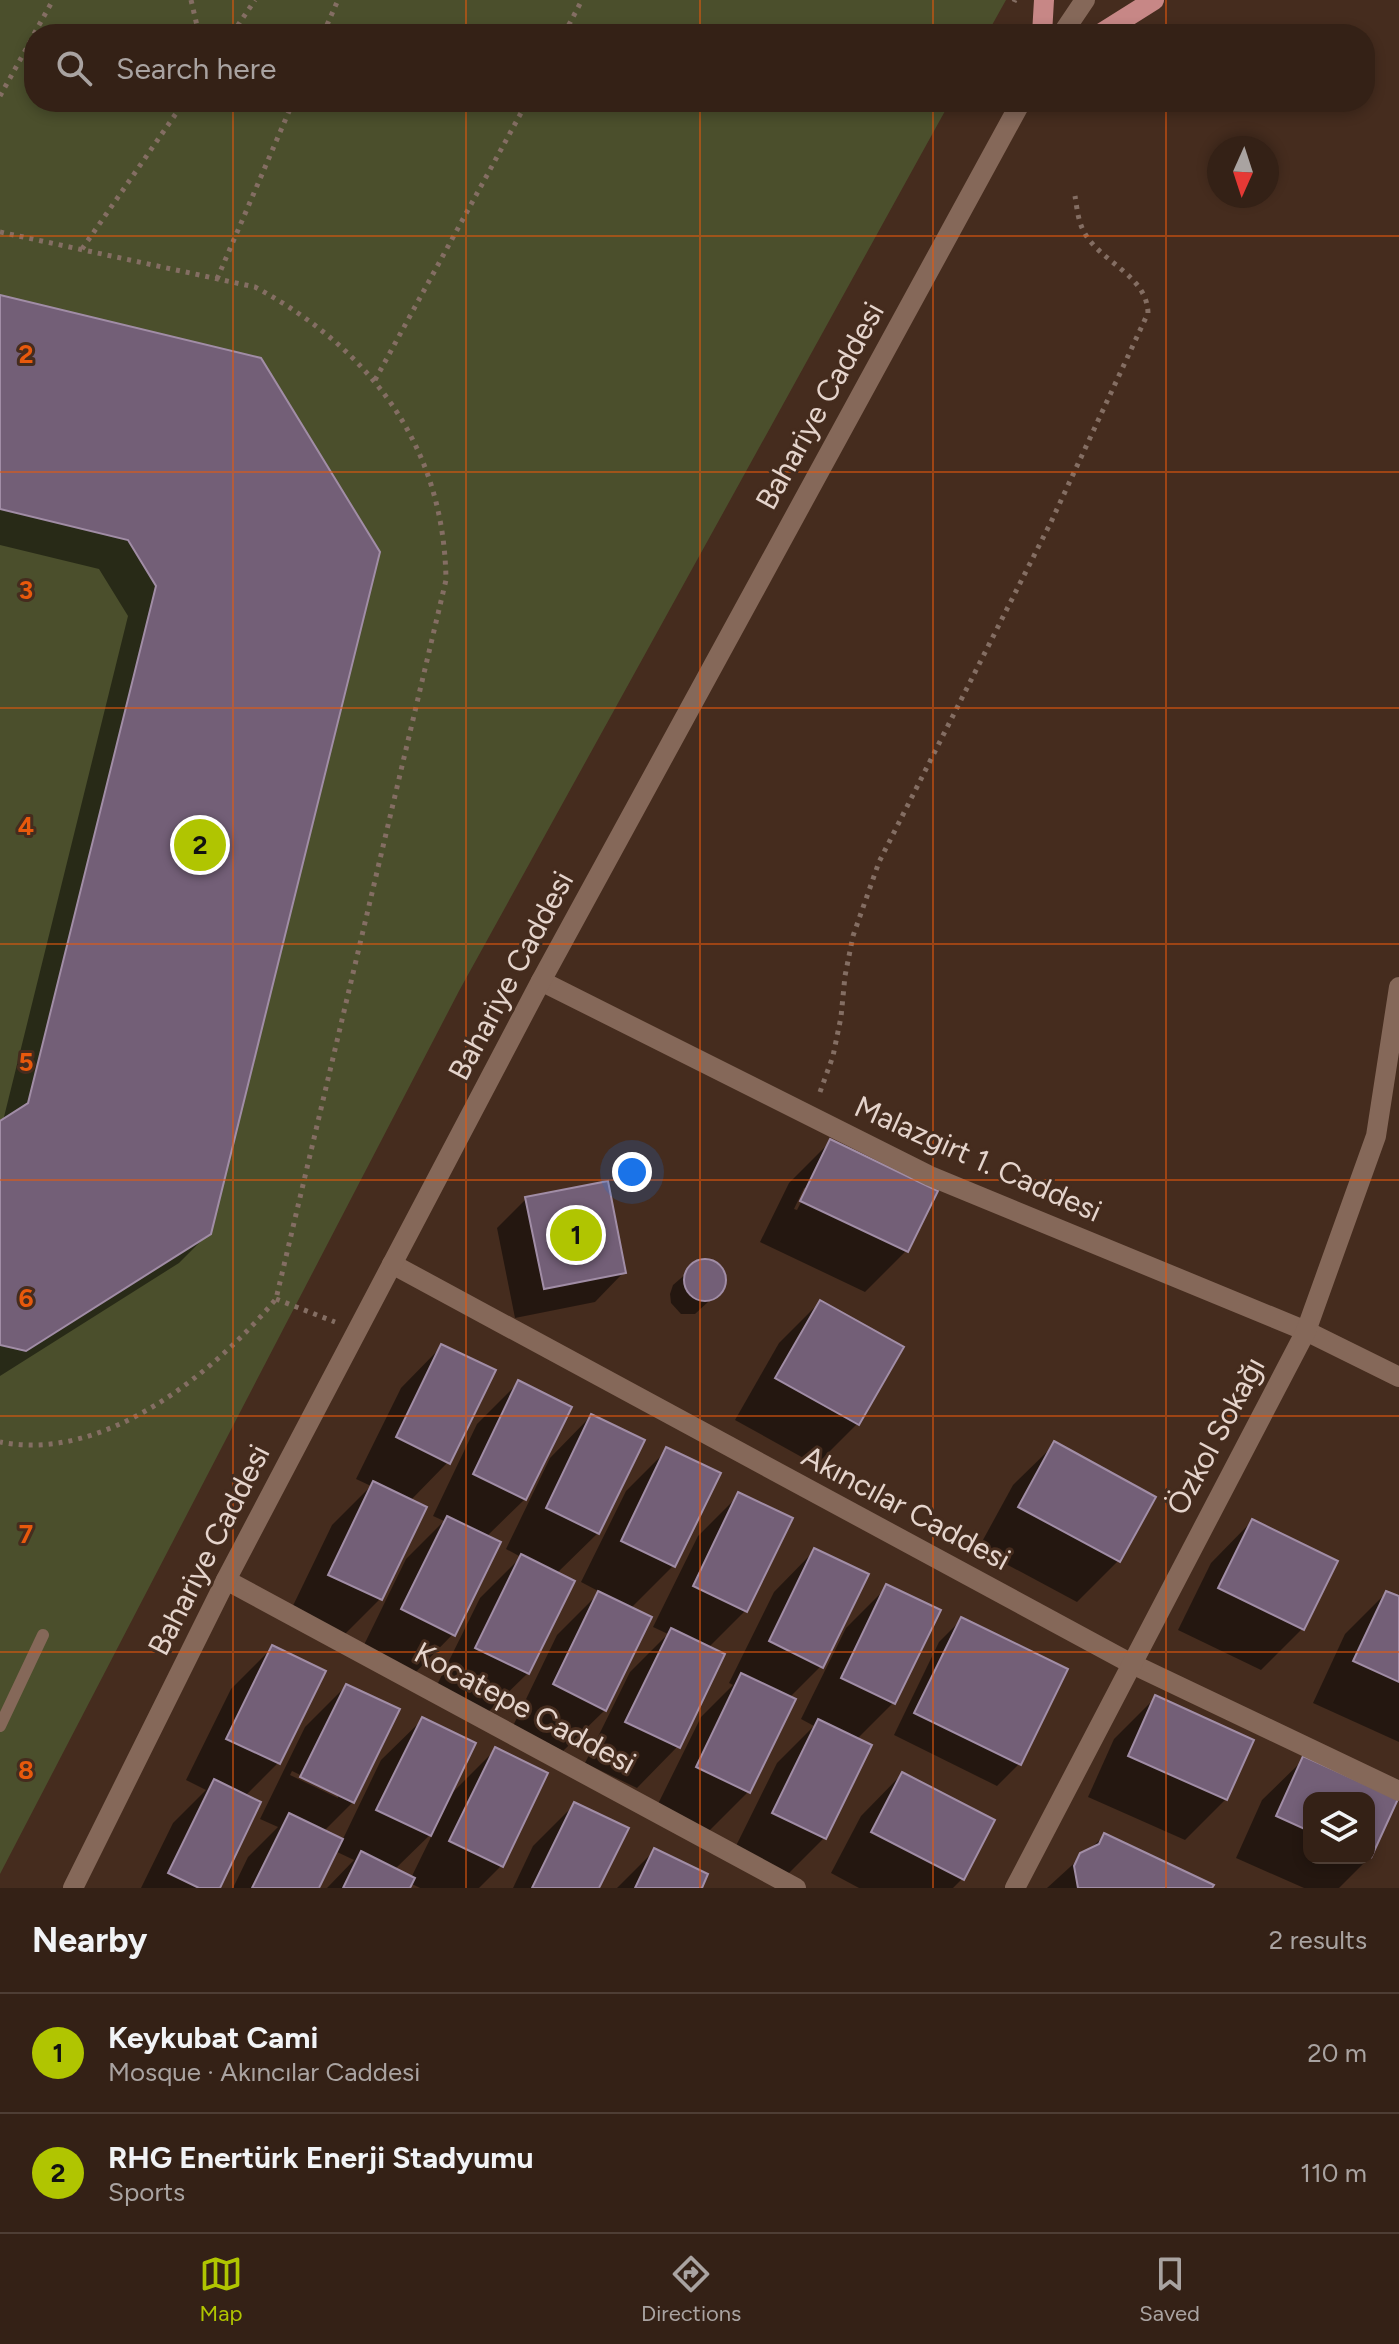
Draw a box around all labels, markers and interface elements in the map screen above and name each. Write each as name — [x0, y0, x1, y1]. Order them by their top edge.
search box — [24, 24, 1375, 112]
icon: search — [52, 46, 96, 90]
text: Search here — [116, 50, 276, 87]
north arrow — [1207, 136, 1279, 208]
street label: Bahariye Caddesi — [747, 296, 892, 516]
text: 2 — [18, 338, 34, 370]
text: 3 — [19, 574, 33, 606]
text: 4 — [18, 810, 34, 842]
pin: 2 — [174, 815, 226, 875]
street label: Bahariye Caddesi — [440, 865, 581, 1087]
text: 5 — [18, 1046, 34, 1078]
street label: Malazgirt 1. Caddesi — [849, 1087, 1107, 1230]
your location — [612, 1152, 652, 1192]
pin: 1 — [550, 1205, 602, 1265]
text: 6 — [18, 1282, 34, 1314]
street label: Özkol Sokağı — [1158, 1350, 1273, 1521]
street label: Akıncılar Caddesi — [796, 1437, 1017, 1578]
street label: Bahariye Caddesi — [140, 1438, 278, 1661]
text: 7 — [19, 1518, 33, 1550]
street label: Kocatepe Caddesi — [408, 1634, 642, 1782]
text: 8 — [18, 1754, 34, 1786]
map controls — [1303, 1792, 1375, 1864]
button: layers — [1303, 1792, 1375, 1864]
text: Nearby — [32, 1920, 147, 1961]
text: 2 results — [1269, 1924, 1367, 1956]
text: Keykubat Cami — [108, 2019, 318, 2056]
text: 1 — [53, 2037, 63, 2069]
text: 20 m — [1307, 2037, 1367, 2069]
text: Mosque · Akıncılar Caddesi — [108, 2056, 420, 2088]
text: RHG Enertürk Enerji Stadyumu — [108, 2139, 534, 2176]
text: 2 — [50, 2157, 66, 2189]
text: 110 m — [1300, 2157, 1367, 2189]
text: Sports — [108, 2176, 185, 2208]
tab: Map — [199, 2252, 243, 2327]
tab: Directions — [641, 2252, 741, 2327]
tab: Saved — [1139, 2252, 1200, 2327]

